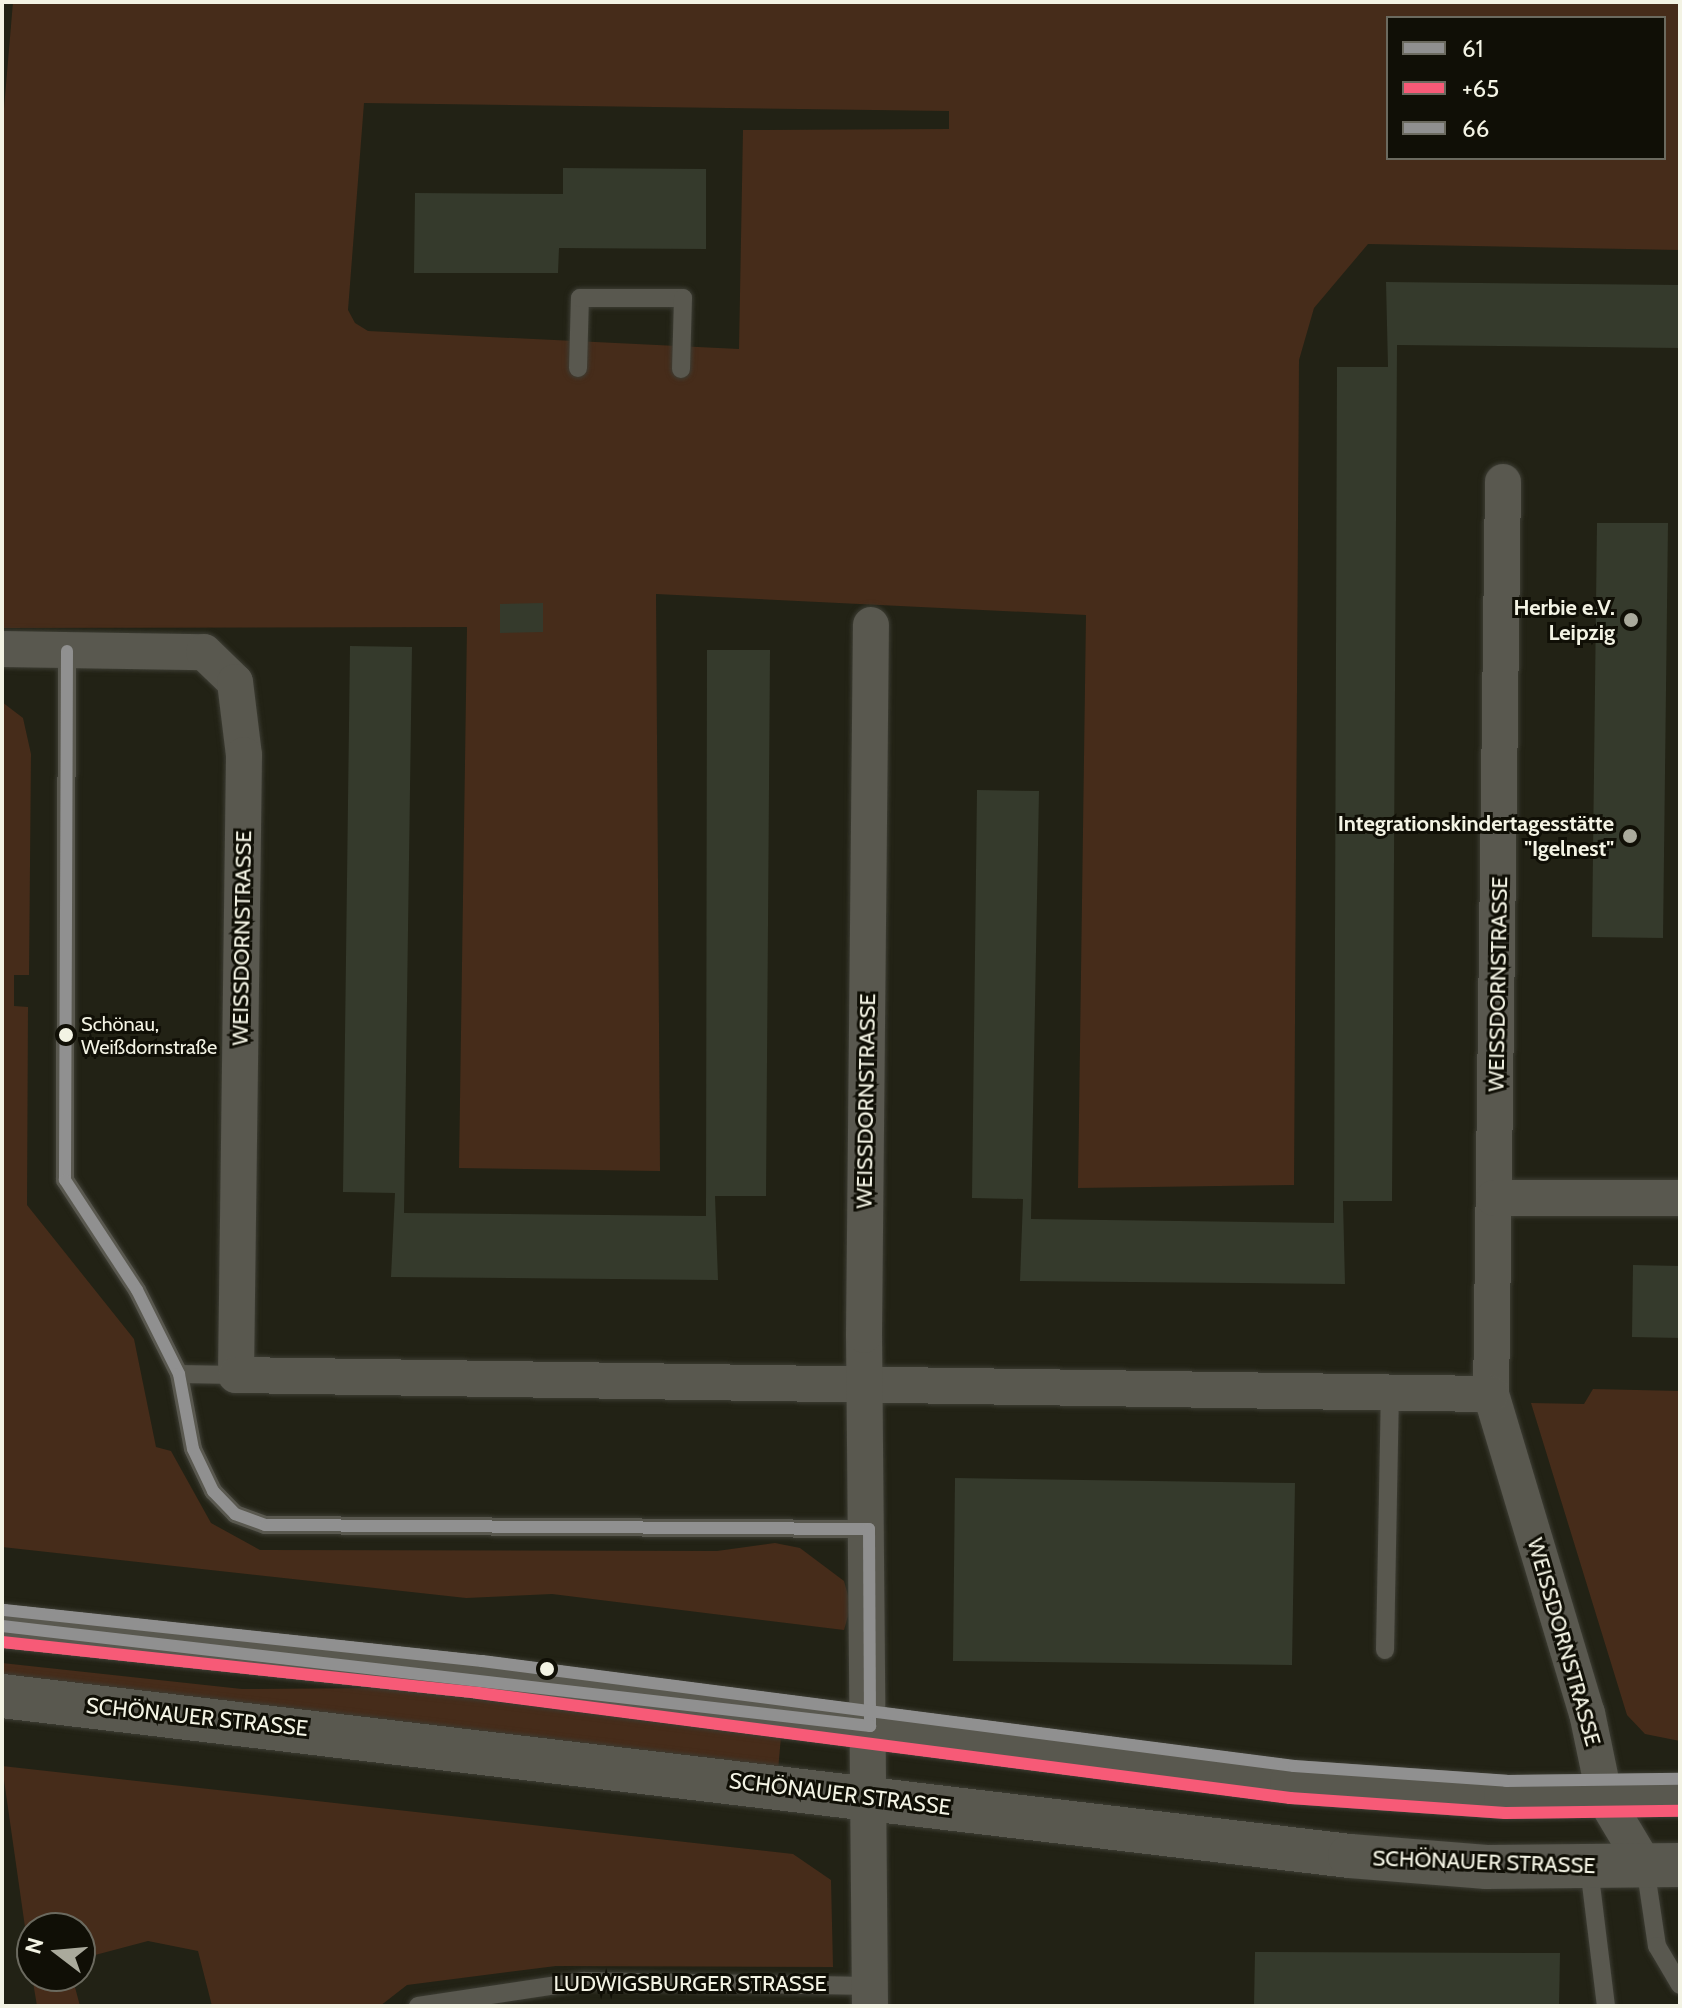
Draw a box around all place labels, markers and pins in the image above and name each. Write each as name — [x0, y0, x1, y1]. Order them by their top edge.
place label: Herbie e.V. Leipzig — [1513, 594, 1615, 646]
marker: Herbie e.V. Leipzig — [1622, 611, 1640, 629]
place label: Integrationskindertagesstätte "Igelnest" — [1338, 810, 1614, 862]
marker: Integrationskindertagesstätte "Igelnest" — [1621, 827, 1639, 845]
place label: Schönau, Weißdornstraße — [81, 1012, 217, 1059]
marker: Schönau, Weißdornstraße — [58, 1027, 74, 1043]
unlabelled marker — [539, 1661, 555, 1677]

